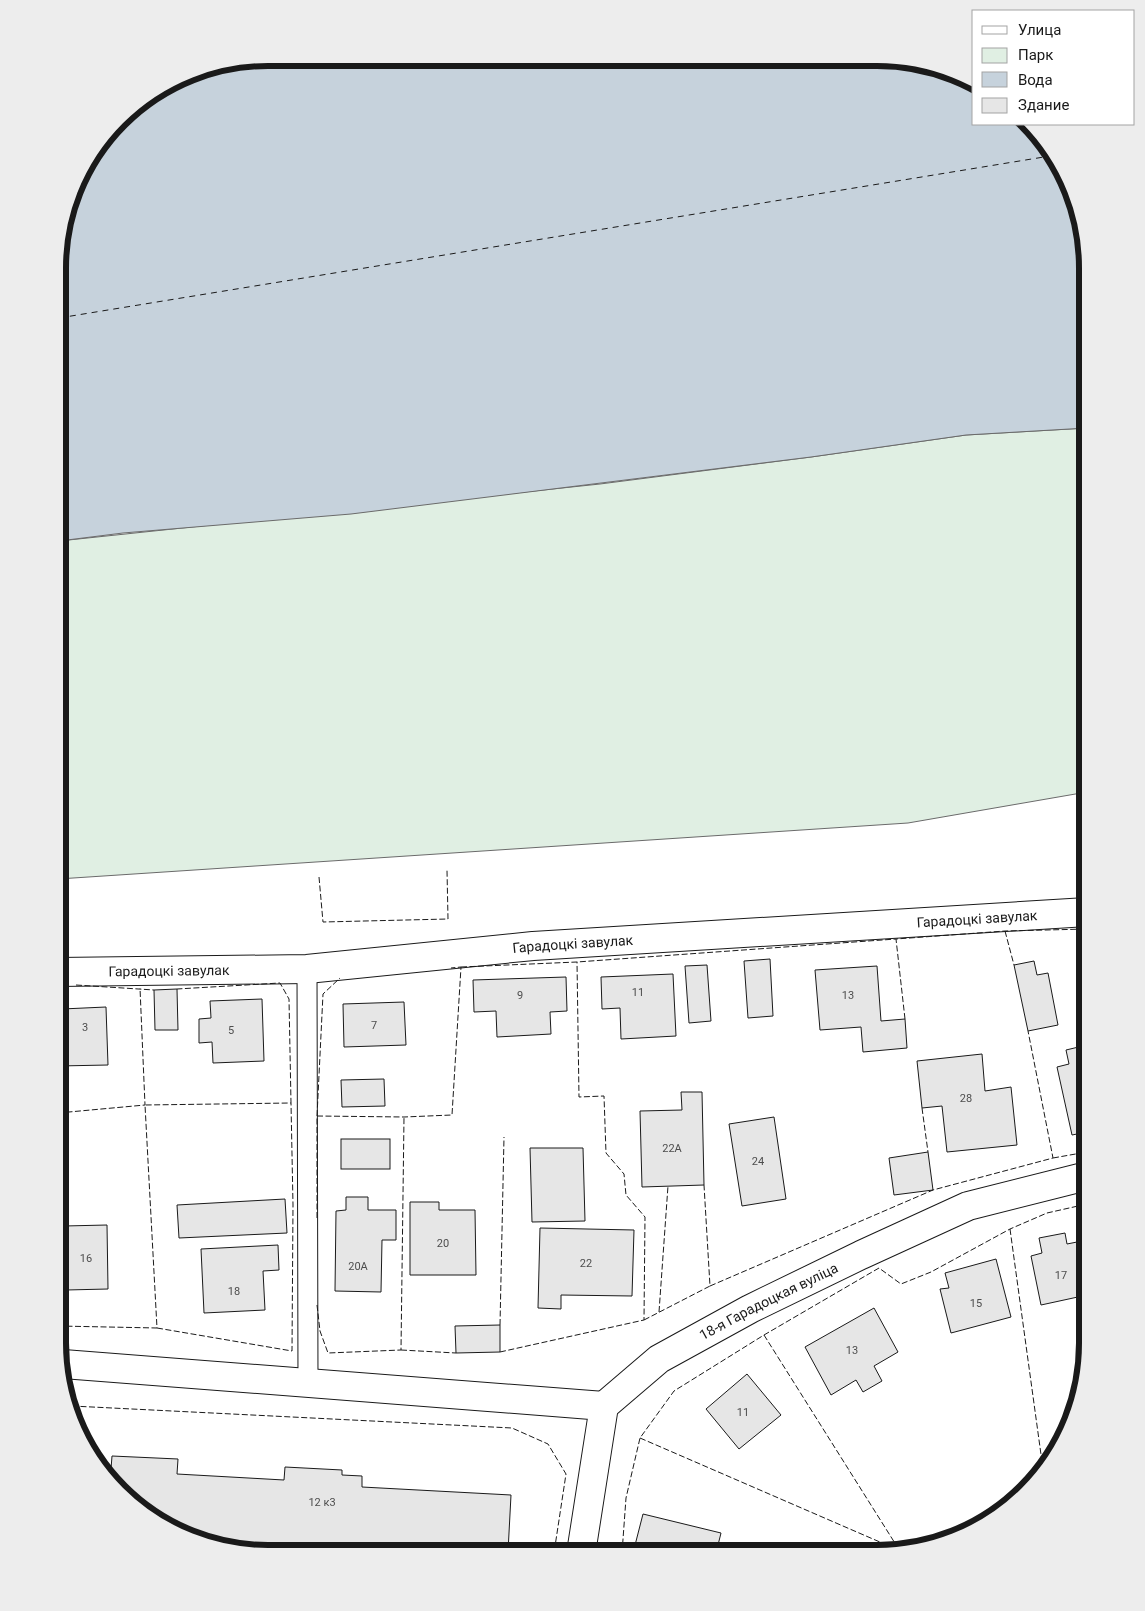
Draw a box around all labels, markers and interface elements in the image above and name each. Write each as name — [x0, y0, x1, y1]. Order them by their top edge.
legend — [972, 10, 1135, 125]
text: Улица — [1018, 21, 1061, 39]
text: Парк — [1018, 46, 1053, 64]
text: Вода — [1018, 71, 1053, 89]
text: Здание — [1018, 96, 1069, 114]
street label: Гарадоцкі завулак — [916, 907, 1038, 930]
street label: Гарадоцкі завулак — [512, 932, 634, 956]
street label: Гарадоцкі завулак — [108, 962, 230, 979]
house number: 11 — [632, 986, 644, 999]
house number: 9 — [517, 989, 523, 1002]
house number: 13 — [842, 989, 854, 1002]
house number: 7 — [371, 1019, 377, 1032]
house number: 3 — [82, 1021, 88, 1034]
house number: 5 — [228, 1024, 234, 1037]
house number: 28 — [960, 1092, 972, 1105]
house number: 22А — [662, 1142, 683, 1155]
house number: 24 — [752, 1155, 764, 1168]
house number: 20 — [437, 1237, 449, 1250]
house number: 16 — [80, 1252, 92, 1265]
house number: 22 — [580, 1257, 592, 1270]
house number: 20А — [348, 1260, 369, 1273]
street label: 18-я Гарадоцкая вуліца — [697, 1260, 840, 1343]
house number: 17 — [1055, 1269, 1067, 1282]
house number: 18 — [228, 1285, 240, 1298]
house number: 15 — [970, 1297, 982, 1310]
house number: 13 — [846, 1344, 858, 1357]
house number: 11 — [737, 1406, 749, 1419]
house number: 12 к3 — [308, 1496, 336, 1509]

